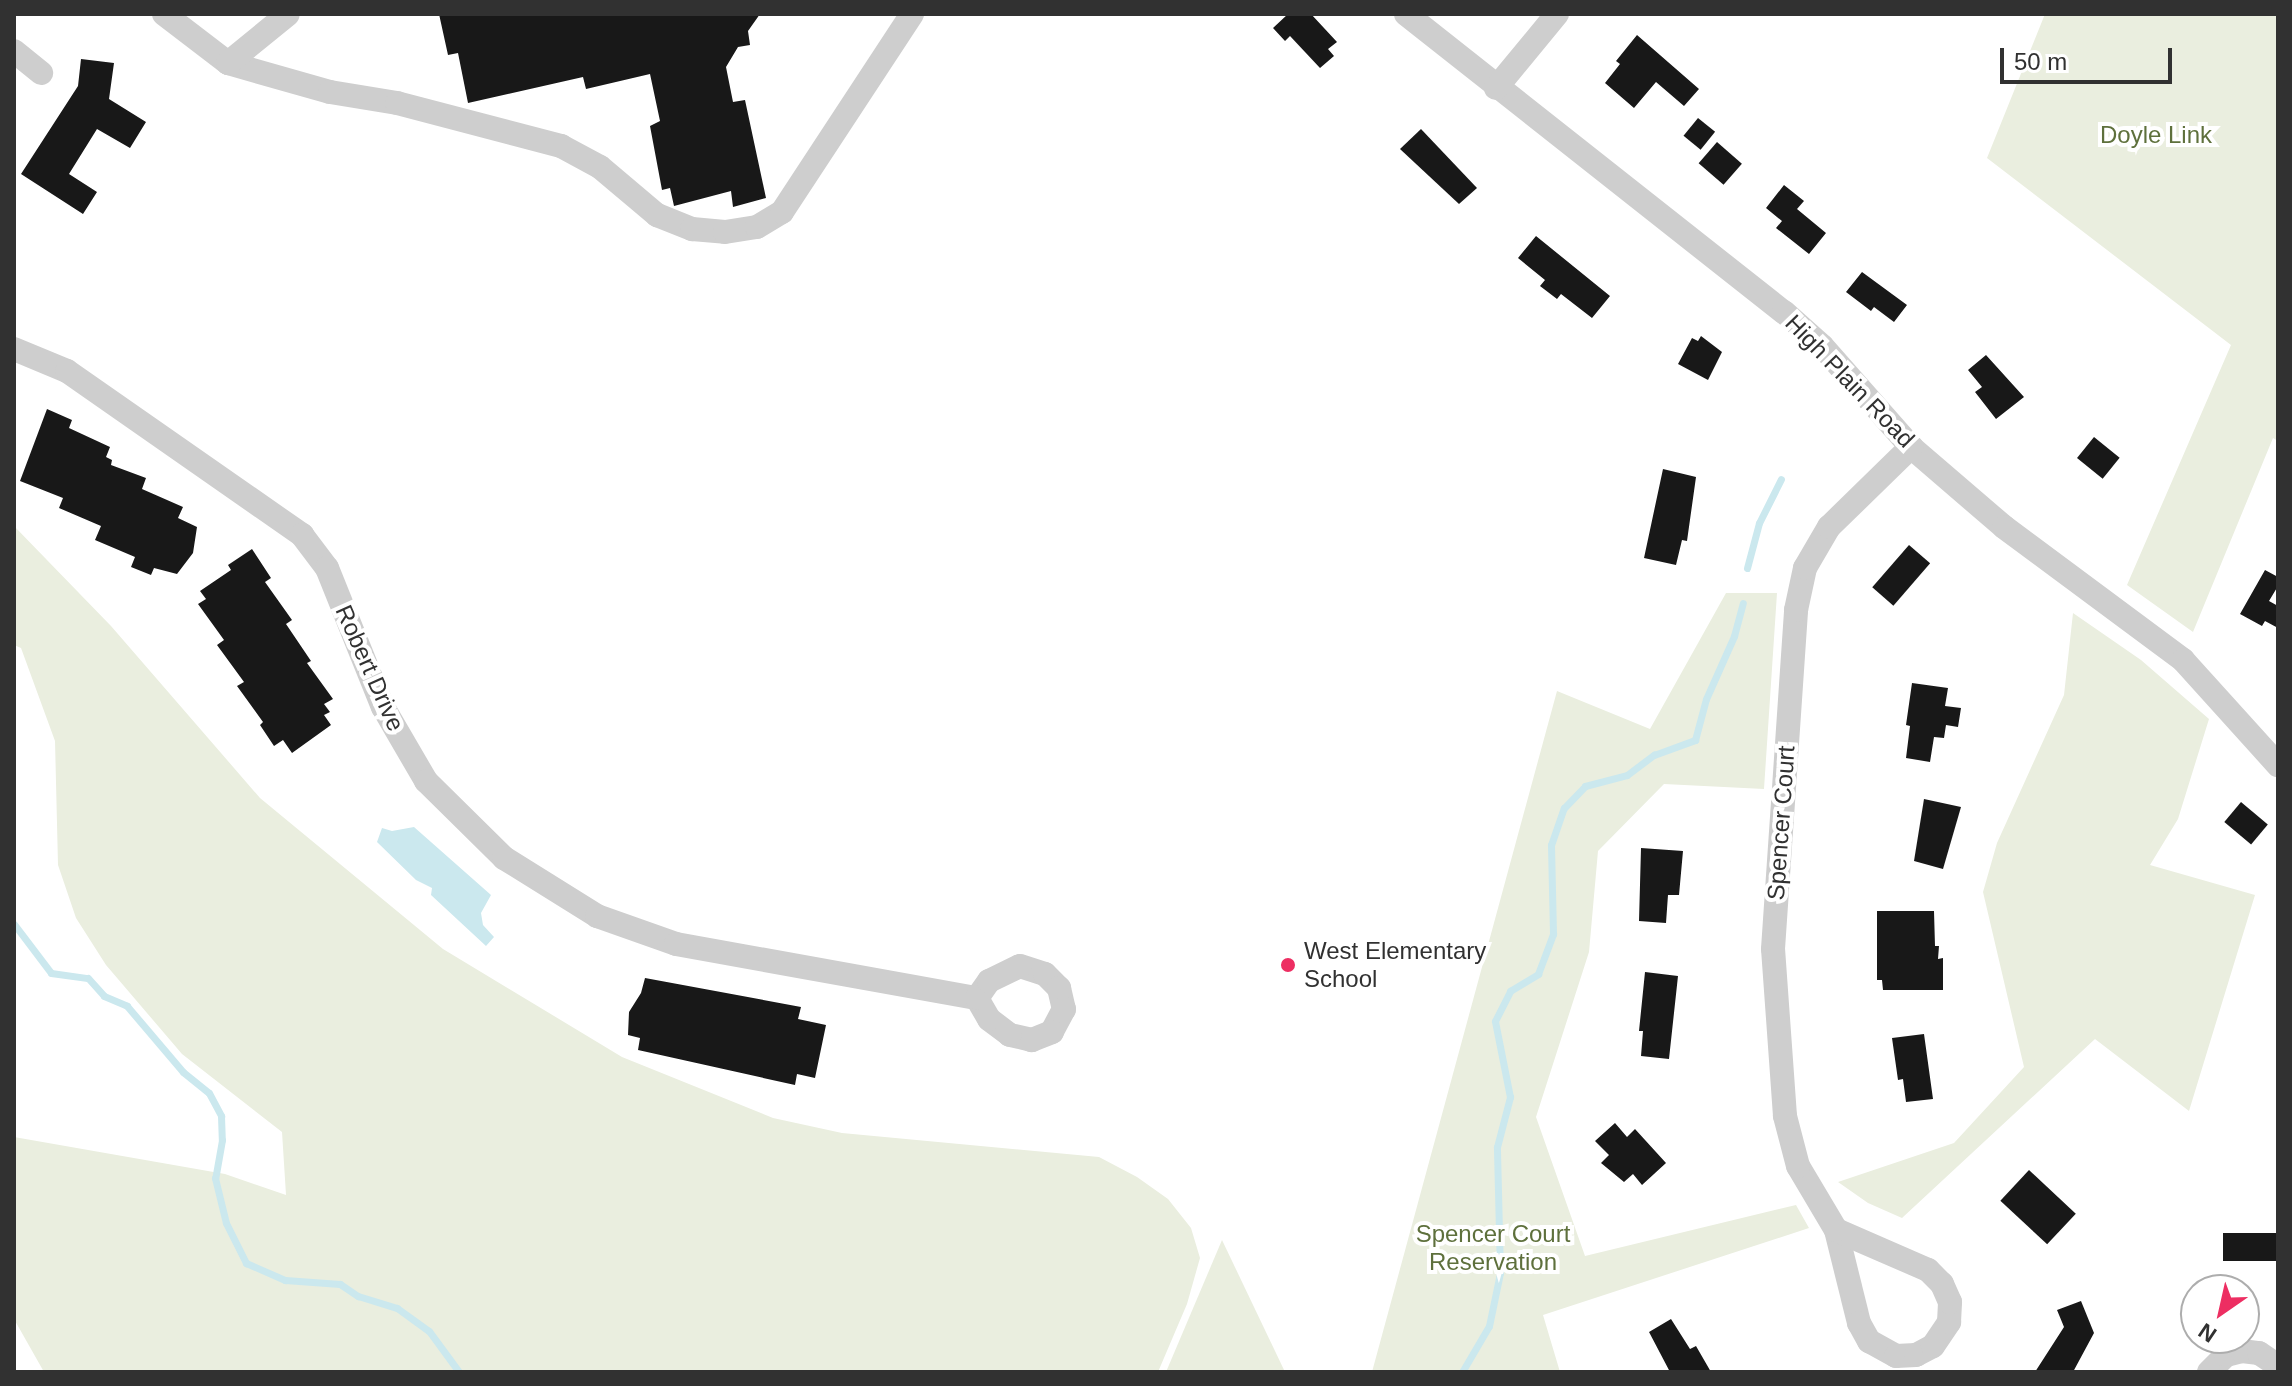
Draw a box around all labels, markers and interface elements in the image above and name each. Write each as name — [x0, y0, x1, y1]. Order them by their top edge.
scale bar — [2004, 32, 2176, 82]
text: 50 m — [2014, 48, 2067, 75]
park label: Doyle Link — [2100, 121, 2212, 149]
street label: High Plain Road — [1779, 309, 1921, 453]
street label: Robert Drive — [329, 601, 411, 735]
street label: Spencer Court — [1761, 745, 1801, 901]
place label: West Elementary School — [1304, 937, 1486, 993]
marker: West Elementary School — [1279, 956, 1297, 974]
park label: Spencer Court Reservation — [1416, 1220, 1570, 1276]
north arrow — [2180, 1274, 2260, 1354]
text: N — [2194, 1318, 2221, 1347]

